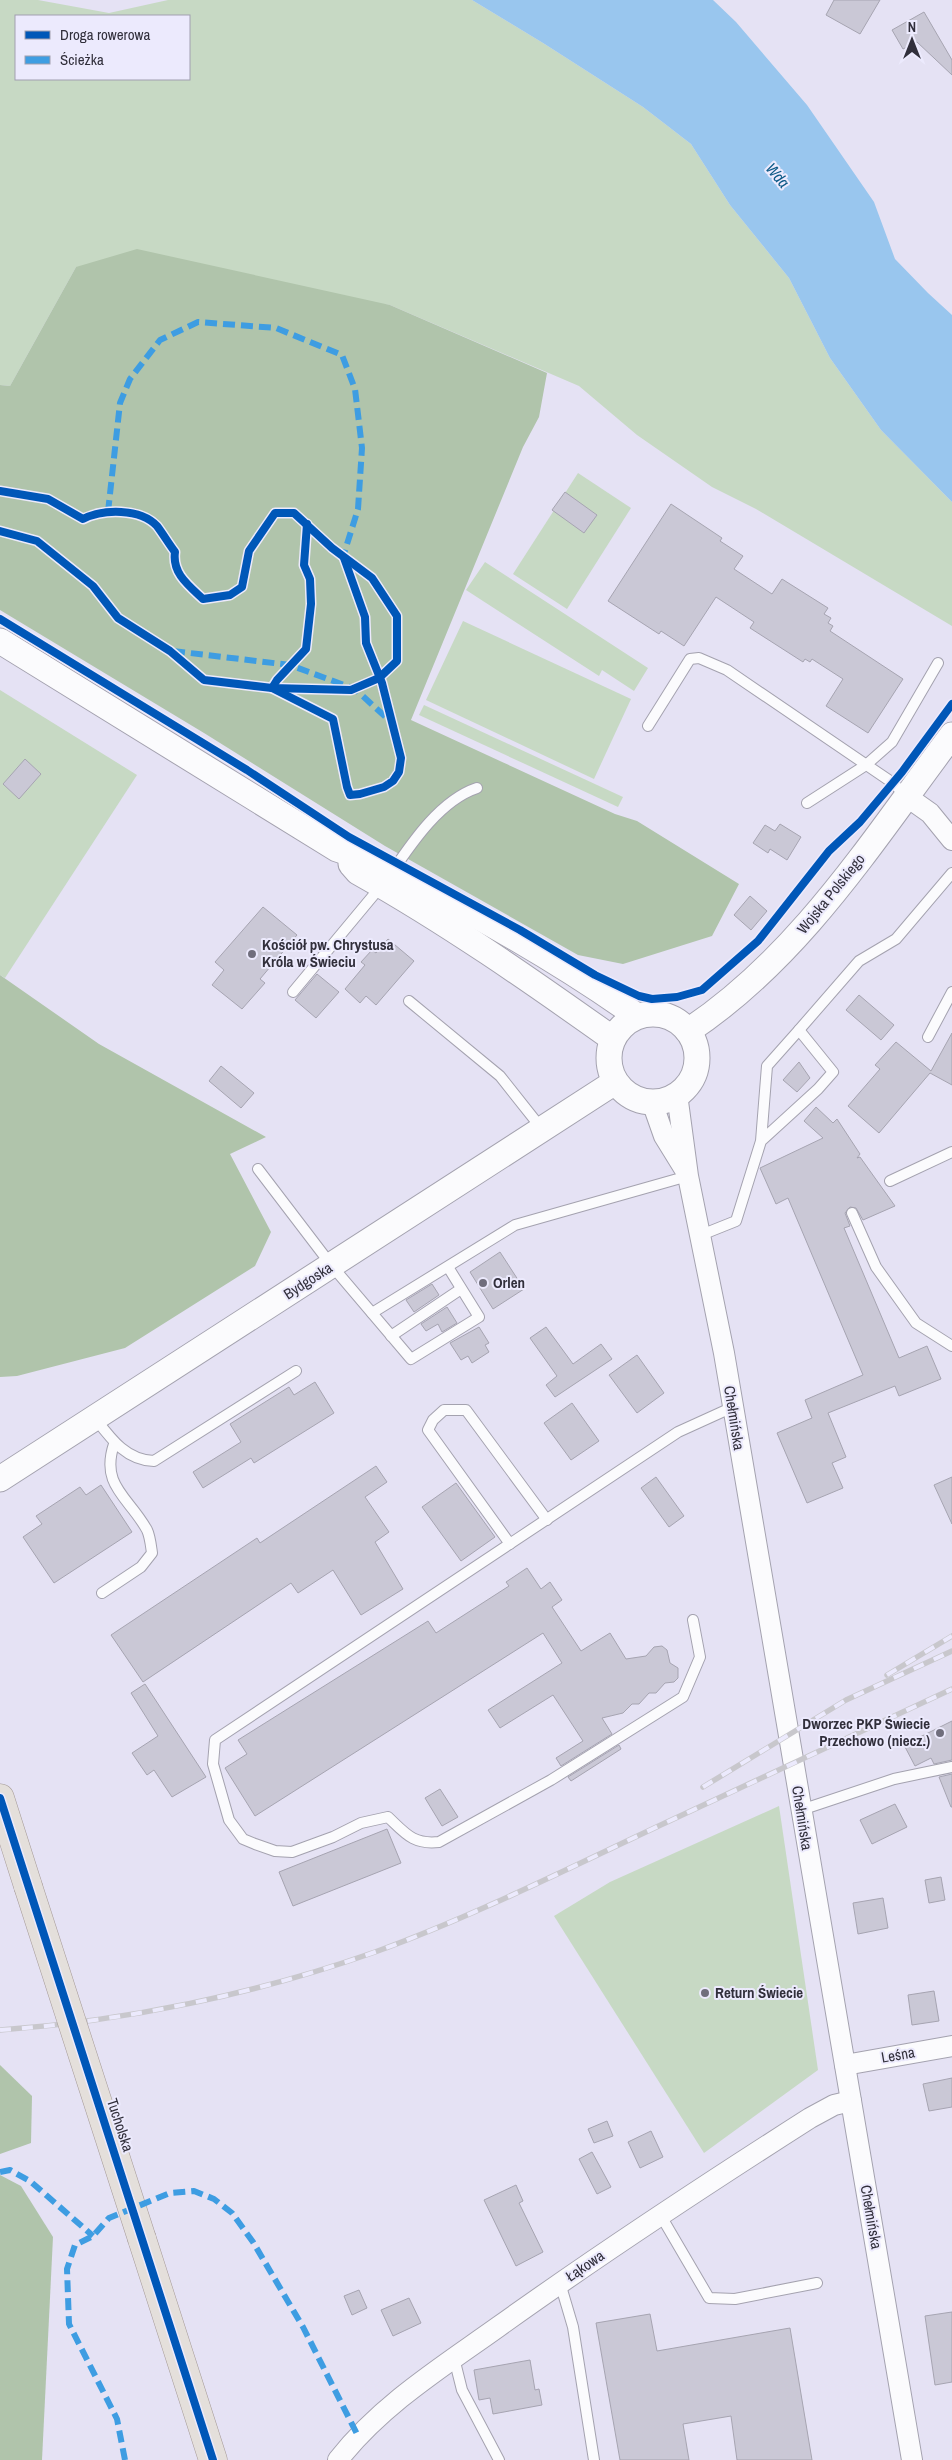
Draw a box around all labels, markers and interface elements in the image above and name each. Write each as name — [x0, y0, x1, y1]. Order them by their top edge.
legend — [15, 15, 190, 80]
north arrow — [887, 15, 937, 65]
text: N — [908, 18, 916, 36]
text: Droga rowerowa — [60, 24, 150, 45]
text: Ścieżka — [60, 49, 104, 70]
water label: Wda — [761, 158, 795, 192]
street label: Wojska Polskiego — [792, 849, 870, 938]
place label: Kościół pw. Chrystusa Króla w Świeciu — [262, 934, 394, 972]
marker: Kościół pw. Chrystusa Króla w Świeciu — [246, 948, 258, 960]
street label: Bydgoska — [279, 1257, 336, 1304]
place label: Orlen — [493, 1272, 525, 1293]
marker: Orlen — [477, 1277, 489, 1289]
street label: Chełmińska — [719, 1384, 750, 1452]
place label: Dworzec PKP Świecie Przechowo (niecz.) — [802, 1713, 930, 1751]
marker: Dworzec PKP Świecie Przechowo (niecz.) — [934, 1727, 946, 1739]
street label: Chełmińska — [787, 1784, 818, 1852]
place label: Return Świecie — [715, 1982, 803, 2003]
marker: Return Świecie — [699, 1987, 711, 1999]
street label: Leśna — [880, 2041, 916, 2068]
street label: Tucholska — [102, 2095, 139, 2154]
street label: Chełmińska — [856, 2183, 887, 2251]
street label: Łąkowa — [561, 2245, 608, 2286]

